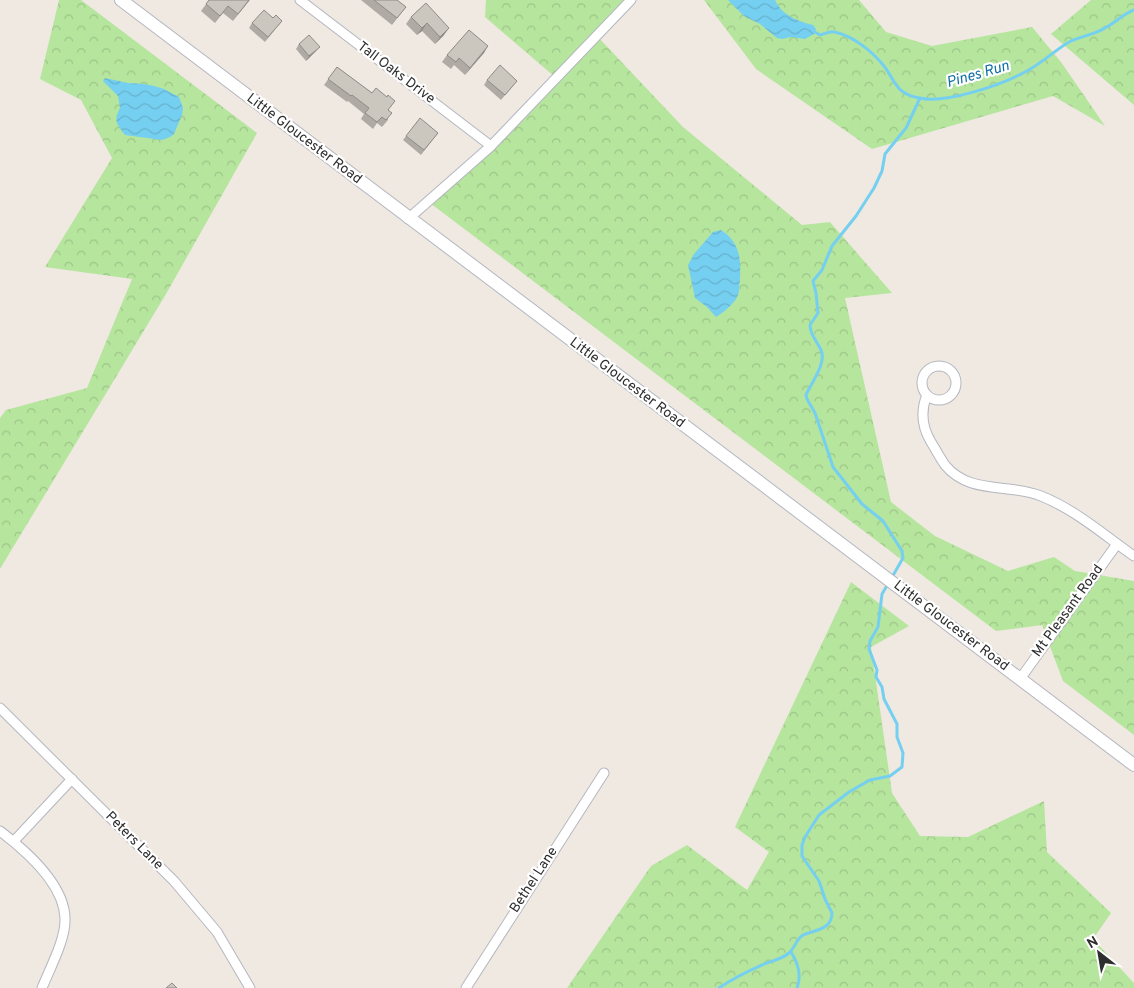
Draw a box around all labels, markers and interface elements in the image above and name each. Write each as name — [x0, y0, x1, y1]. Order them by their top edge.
street label: Tall Oaks Drive — [354, 38, 438, 108]
water label: Pines Run — [944, 57, 1012, 93]
street label: Little Gloucester Road — [243, 90, 365, 188]
street label: Little Gloucester Road — [566, 334, 688, 432]
street label: Mt Pleasant Road — [1029, 562, 1107, 660]
street label: Little Gloucester Road — [890, 577, 1012, 675]
street label: Peters Lane — [101, 808, 167, 874]
street label: Bethel Lane — [506, 844, 562, 916]
north arrow — [1074, 928, 1124, 978]
text: N — [1084, 933, 1102, 953]

